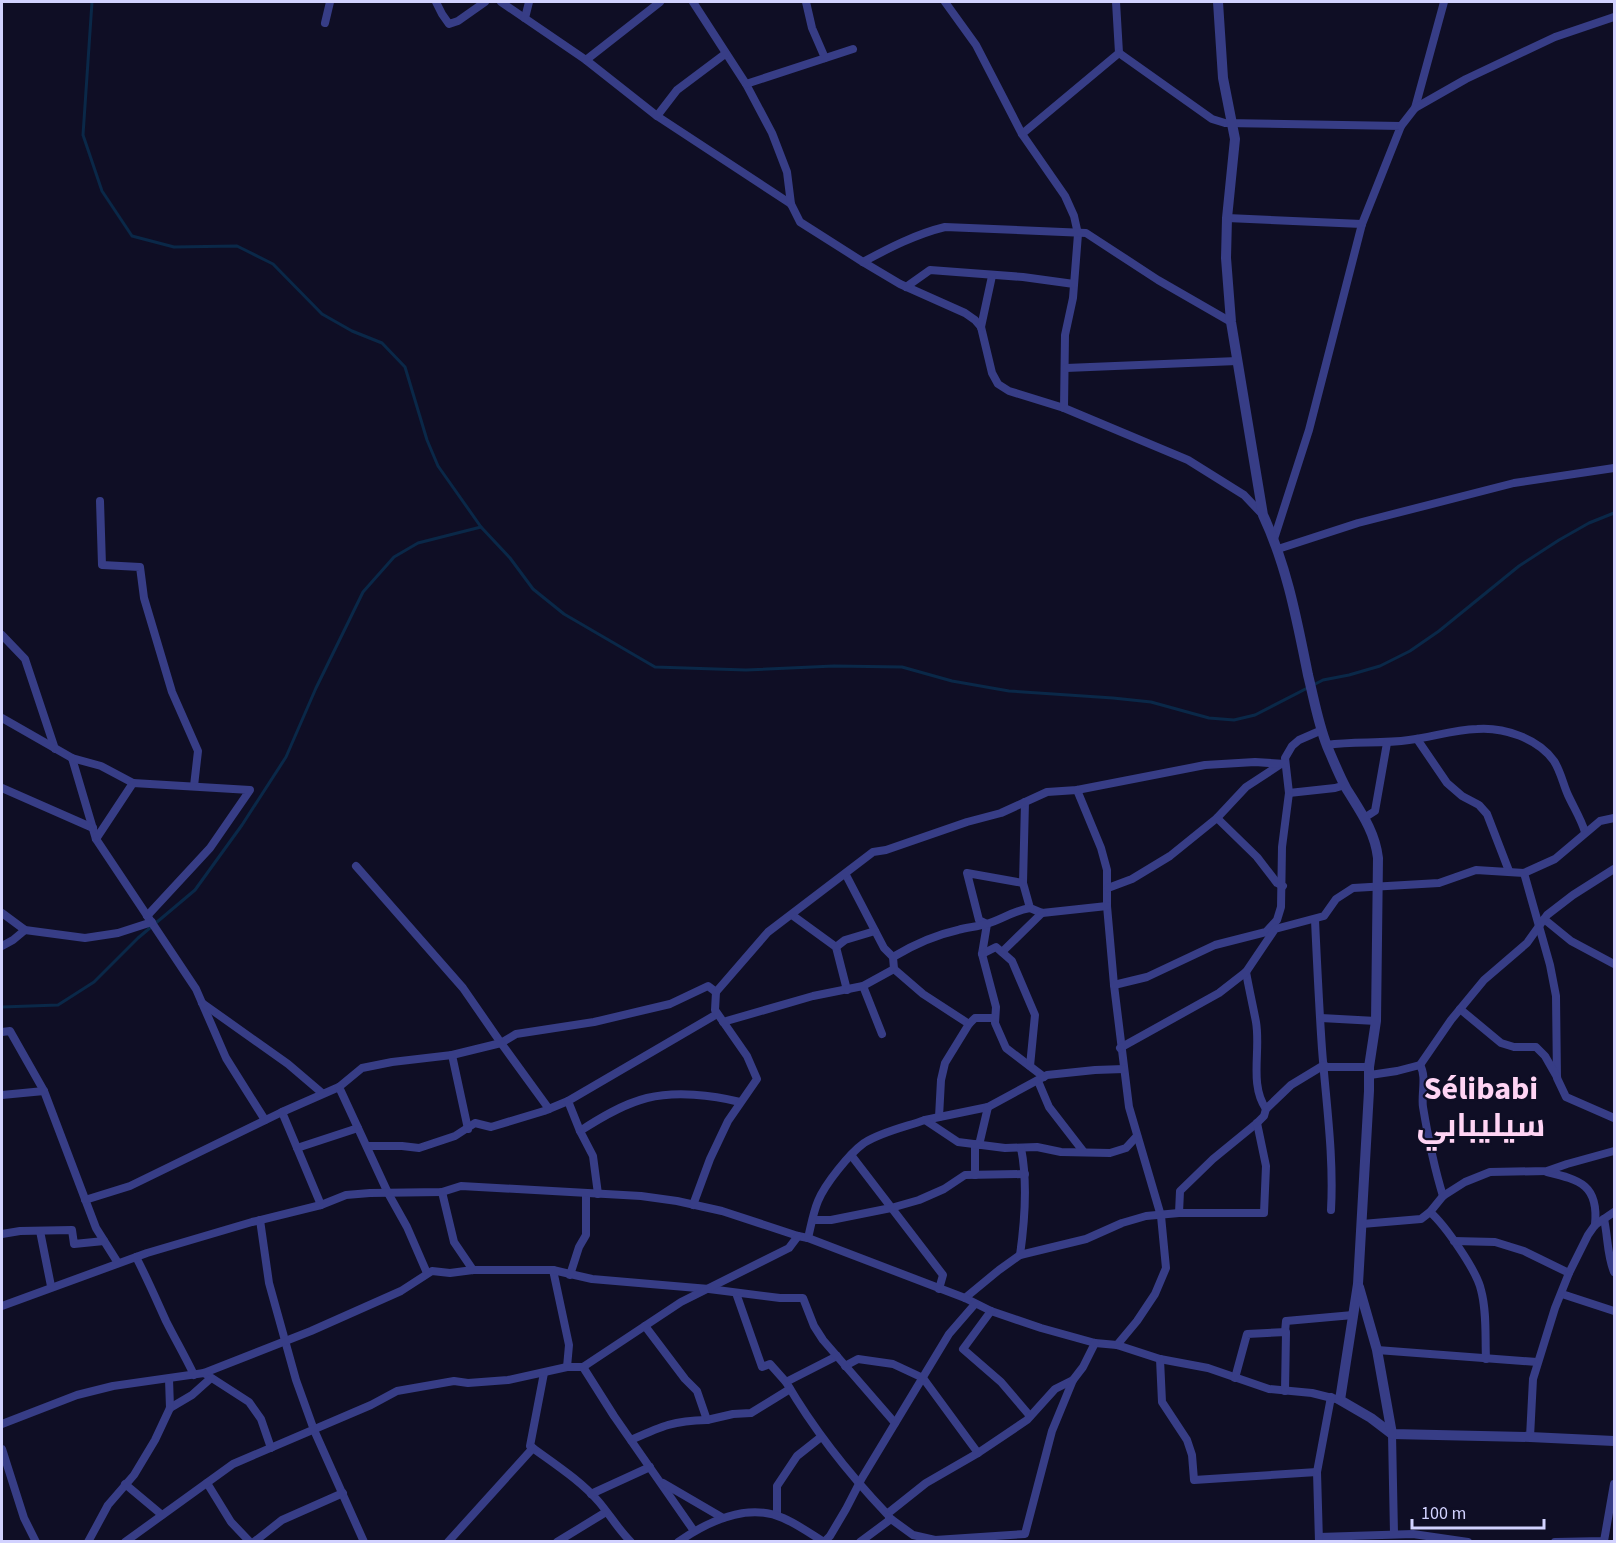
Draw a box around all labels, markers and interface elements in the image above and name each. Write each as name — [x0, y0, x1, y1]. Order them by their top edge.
district label: Sélibabi سيليبابي — [1417, 1066, 1545, 1151]
scale bar — [1412, 1492, 1544, 1530]
text: 100 m — [1421, 1501, 1466, 1526]

